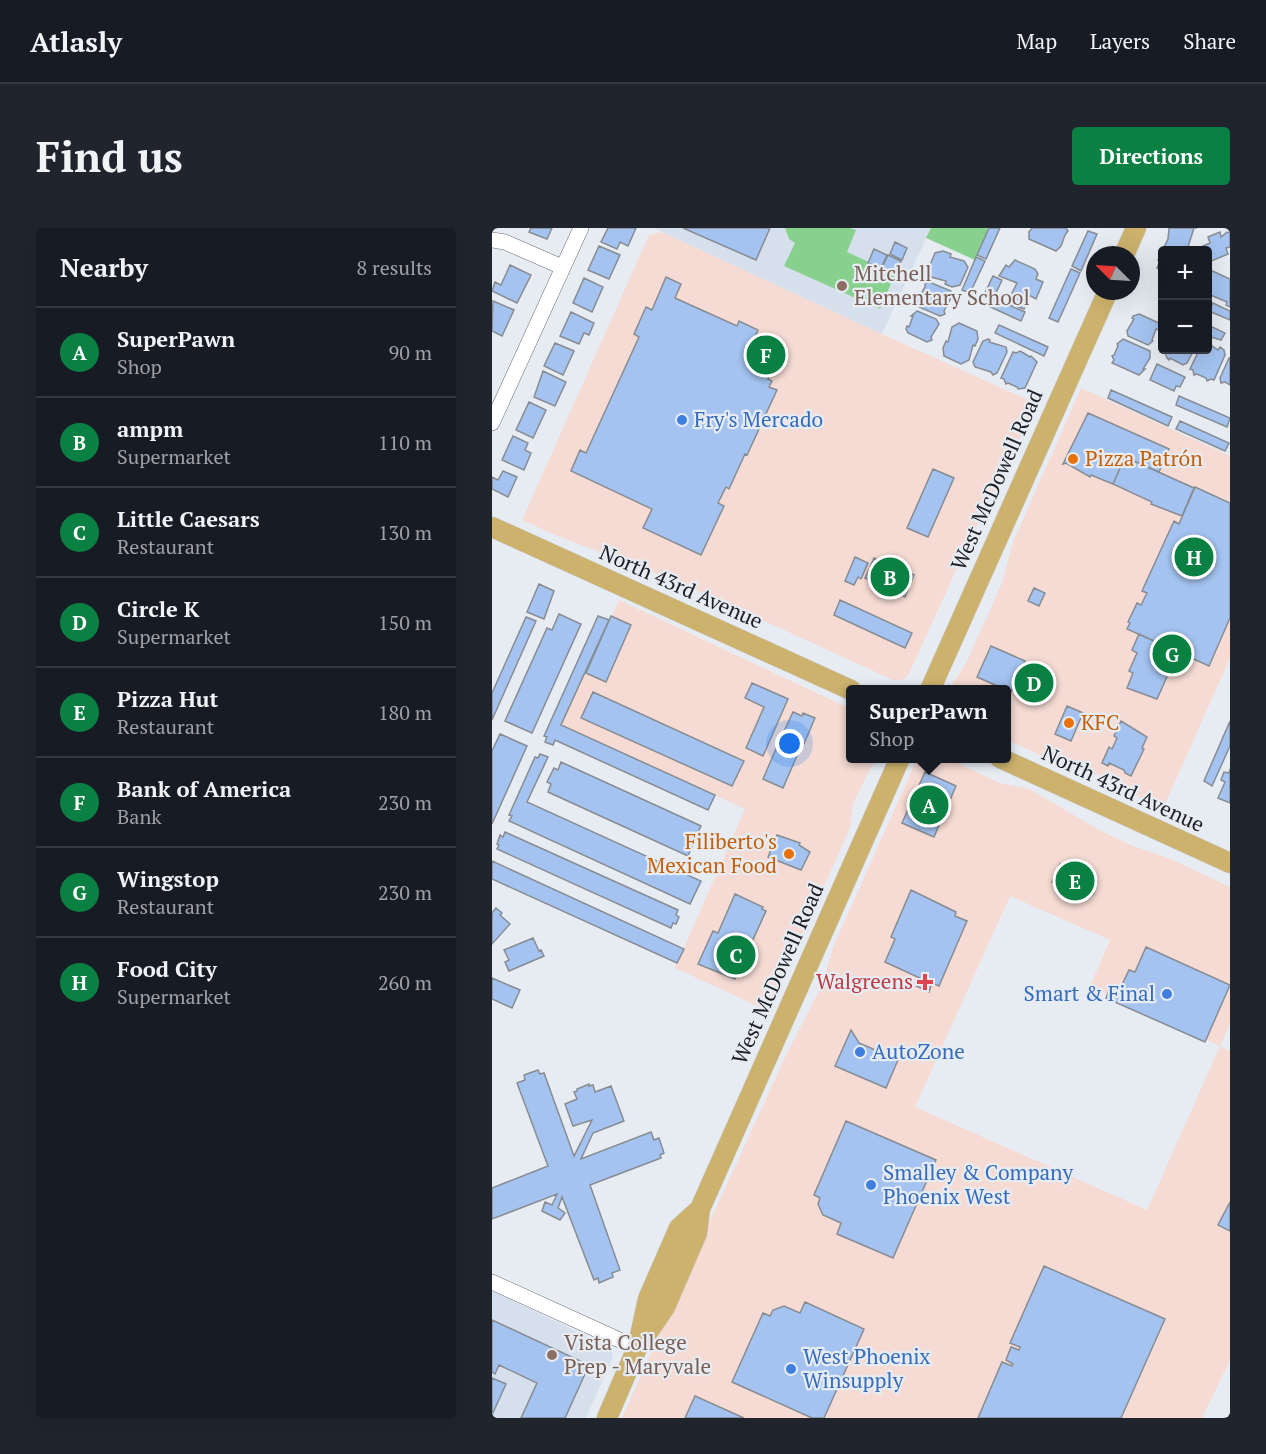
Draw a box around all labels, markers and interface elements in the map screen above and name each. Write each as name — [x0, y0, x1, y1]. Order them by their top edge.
text: Atlasly — [30, 23, 122, 60]
text: Map — [1016, 27, 1057, 55]
text: Layers — [1090, 27, 1150, 55]
text: Share — [1183, 27, 1236, 55]
button: Directions — [1072, 127, 1230, 185]
text: Find us — [36, 128, 183, 184]
north arrow — [1086, 246, 1140, 300]
map controls — [1158, 246, 1212, 354]
button: + — [1158, 246, 1212, 300]
text: Nearby — [60, 250, 148, 284]
text: 8 results — [357, 254, 432, 281]
place label: Mitchell Elementary School — [854, 259, 1030, 311]
marker: Mitchell Elementary School — [835, 279, 849, 293]
button: − — [1158, 300, 1212, 354]
text: SuperPawn — [117, 324, 235, 353]
pin: F — [746, 332, 786, 378]
text: A — [72, 339, 87, 366]
text: 90 m — [389, 339, 432, 366]
text: Shop — [117, 353, 162, 380]
street label: West McDowell Road — [944, 384, 1049, 574]
place label: Fry's Mercado — [694, 405, 823, 433]
marker: Fry's Mercado — [675, 413, 689, 427]
text: ampm — [117, 414, 183, 443]
text: B — [73, 429, 86, 456]
text: 110 m — [378, 429, 432, 456]
text: Supermarket — [117, 443, 231, 470]
place label: Pizza Patrón — [1085, 444, 1203, 472]
marker: Pizza Patrón — [1066, 452, 1080, 466]
text: Little Caesars — [117, 504, 260, 533]
text: C — [73, 519, 86, 546]
text: 130 m — [378, 519, 432, 546]
text: Restaurant — [117, 533, 214, 560]
pin: H — [1174, 534, 1214, 580]
street label: North 43rd Avenue — [595, 538, 767, 635]
pin: B — [870, 554, 910, 600]
text: Circle K — [117, 594, 199, 623]
text: D — [72, 609, 87, 636]
text: 150 m — [378, 609, 432, 636]
text: Supermarket — [117, 623, 231, 650]
pin: G — [1152, 632, 1192, 676]
pin: D — [1014, 660, 1054, 706]
text: Pizza Hut — [117, 684, 218, 713]
popup — [846, 685, 1011, 763]
text: SuperPawn — [869, 696, 988, 725]
text: E — [73, 699, 86, 726]
text: 180 m — [378, 699, 432, 726]
place label: KFC — [1081, 708, 1120, 736]
text: Restaurant — [117, 713, 214, 740]
marker: KFC — [1062, 716, 1076, 730]
text: Shop — [869, 725, 914, 752]
your location — [775, 729, 804, 758]
street label: North 43rd Avenue — [1038, 738, 1209, 838]
text: Bank of America — [117, 774, 291, 803]
pin: A — [910, 782, 948, 828]
text: F — [74, 789, 85, 816]
text: 230 m — [378, 789, 432, 816]
text: Bank — [117, 803, 162, 830]
place label: Filiberto's Mexican Food — [647, 827, 777, 879]
marker: Filiberto's Mexican Food — [782, 847, 796, 861]
pin: E — [1056, 858, 1094, 904]
text: Wingstop — [117, 864, 219, 893]
street label: West McDowell Road — [725, 878, 830, 1068]
text: G — [72, 879, 87, 906]
text: 230 m — [378, 879, 432, 906]
text: Restaurant — [117, 893, 214, 920]
pin: C — [716, 932, 756, 978]
text: Food City — [117, 954, 217, 983]
place label: Walgreens — [816, 967, 913, 995]
text: H — [72, 969, 87, 996]
text: 260 m — [378, 969, 432, 996]
marker: Walgreens — [918, 975, 932, 989]
place label: Smart & Final — [1024, 979, 1155, 1007]
text: Supermarket — [117, 983, 231, 1010]
marker: Smart & Final — [1160, 987, 1174, 1001]
place label: AutoZone — [872, 1037, 965, 1065]
marker: AutoZone — [853, 1045, 867, 1059]
place label: Smalley & Company Phoenix West — [883, 1158, 1074, 1210]
marker: Smalley & Company Phoenix West — [864, 1178, 878, 1192]
place label: Vista College Prep - Maryvale — [564, 1328, 711, 1380]
place label: West Phoenix Winsupply — [803, 1342, 931, 1394]
marker: Vista College Prep - Maryvale — [545, 1348, 559, 1362]
marker: West Phoenix Winsupply — [784, 1362, 798, 1376]

